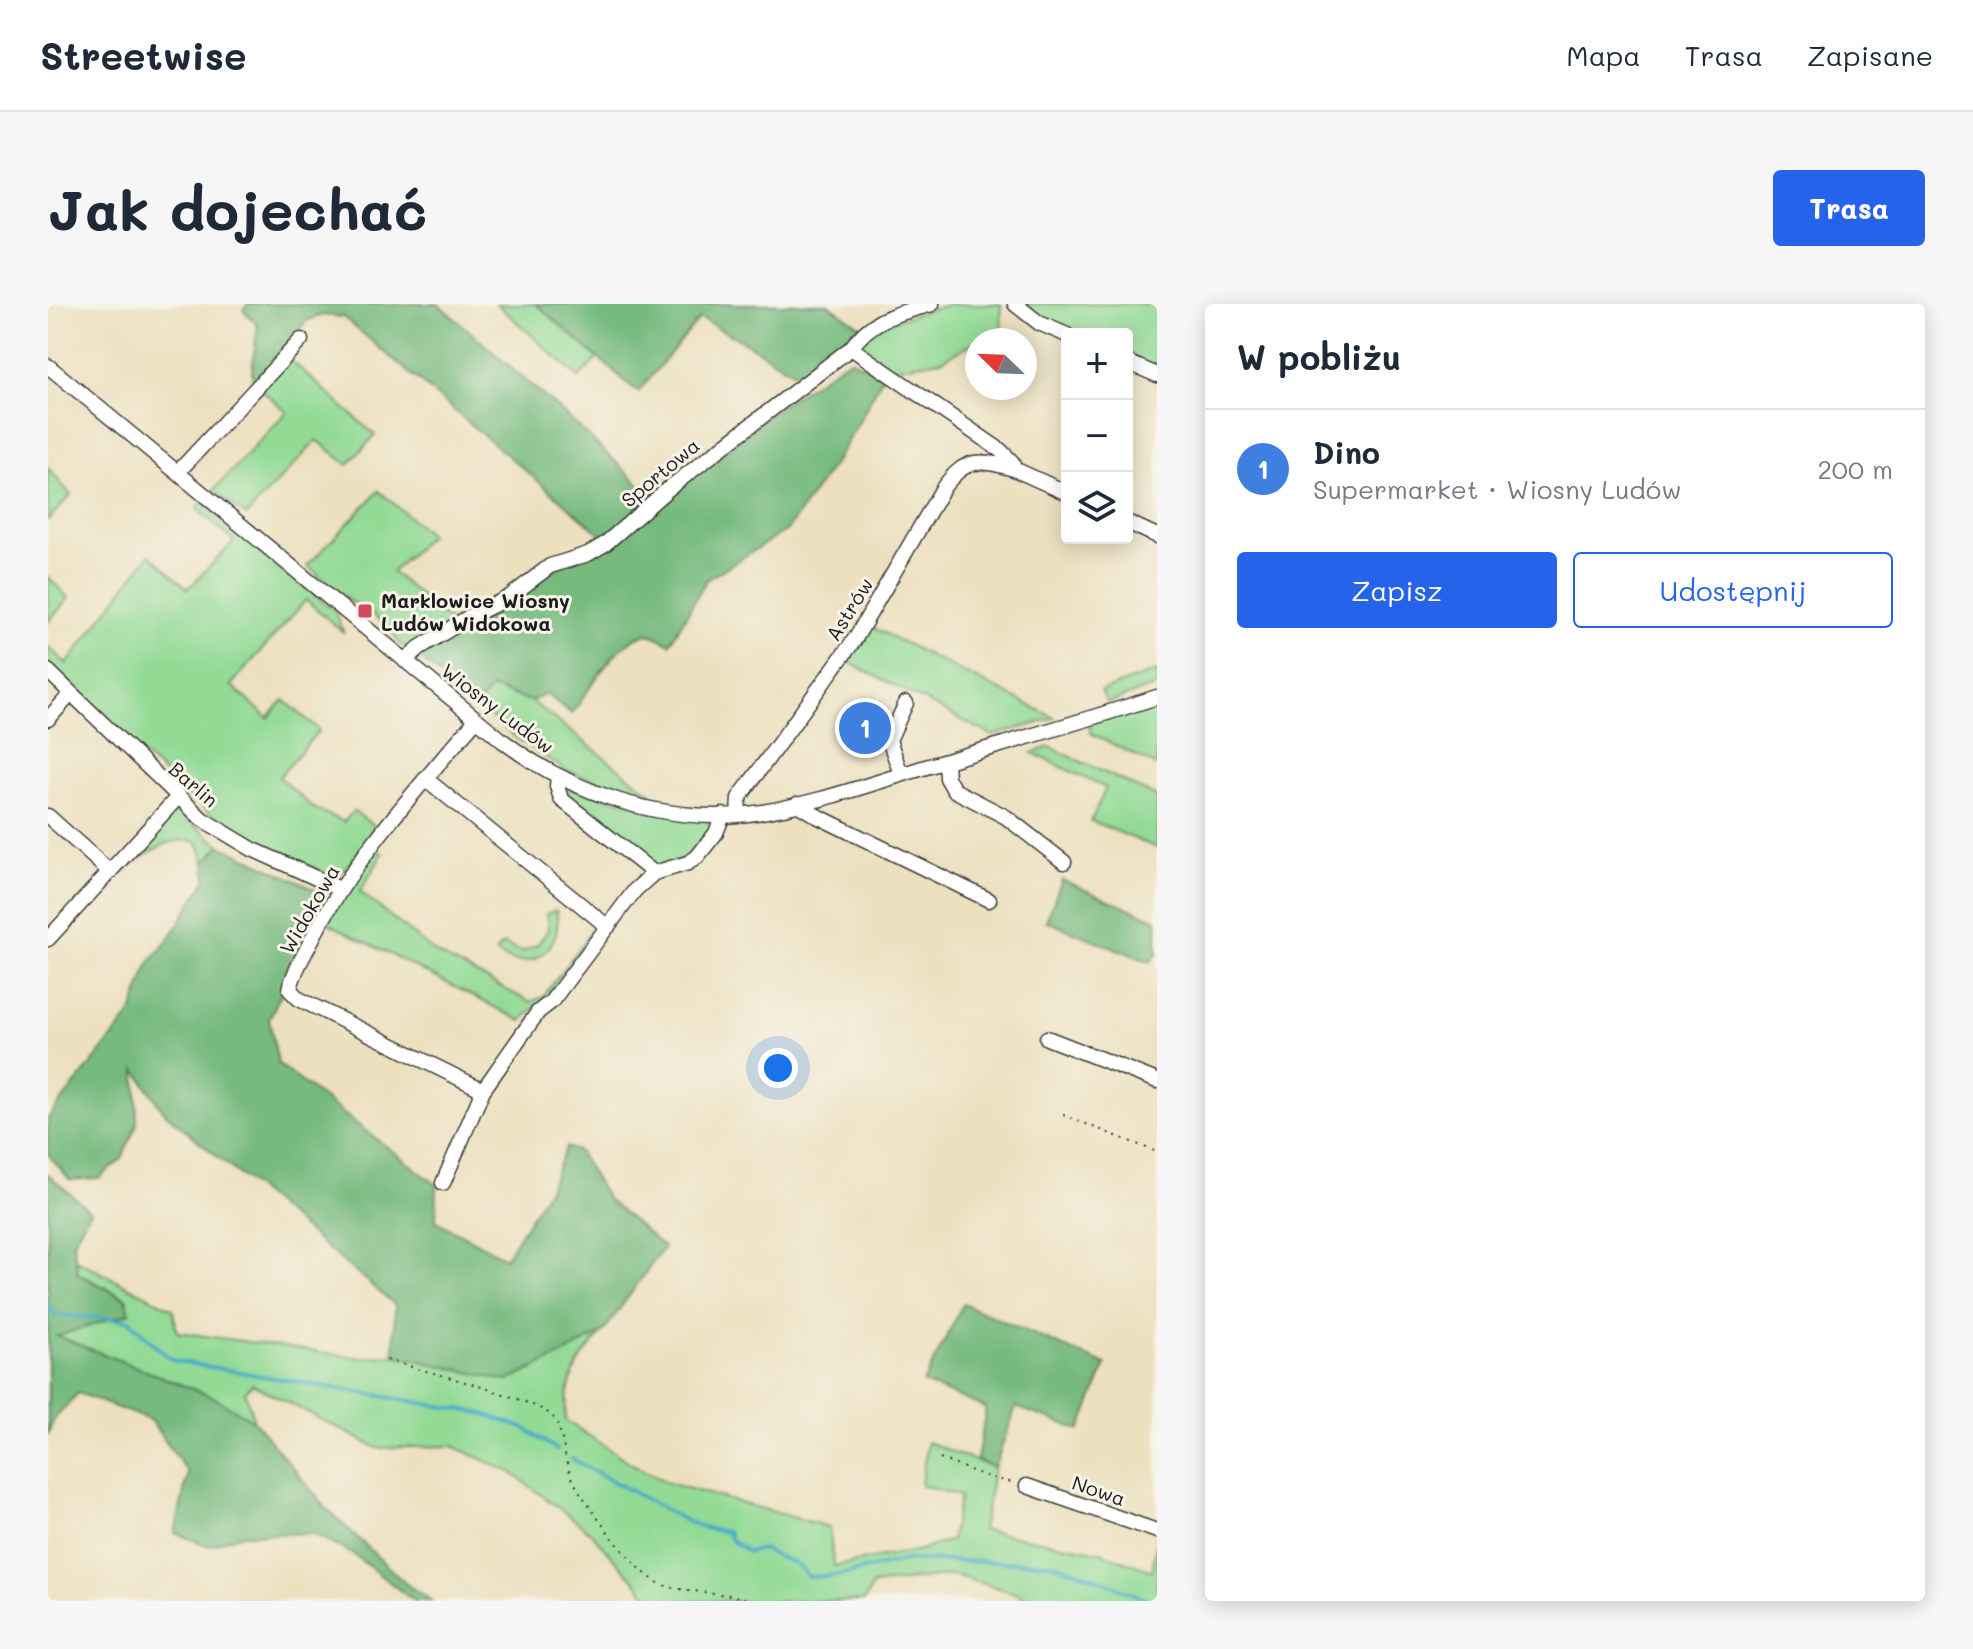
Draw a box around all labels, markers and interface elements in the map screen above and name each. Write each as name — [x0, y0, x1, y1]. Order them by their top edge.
text: Streetwise — [40, 30, 247, 80]
text: Mapa — [1566, 37, 1641, 73]
text: Trasa — [1685, 37, 1763, 73]
text: Zapisane — [1807, 37, 1933, 73]
button: Trasa — [1773, 170, 1925, 246]
text: Jak dojechać — [48, 172, 427, 245]
north arrow — [965, 328, 1037, 400]
map controls — [1061, 328, 1133, 544]
button: + — [1061, 328, 1133, 400]
text: W pobliżu — [1237, 334, 1401, 379]
button: − — [1061, 400, 1133, 472]
street label: Sportowa — [616, 432, 704, 512]
text: Dino — [1313, 432, 1380, 472]
text: 1 — [1257, 452, 1269, 486]
text: 200 m — [1817, 452, 1893, 486]
button: layers — [1061, 472, 1133, 544]
text: Supermarket · Wiosny Ludów — [1313, 472, 1681, 506]
button: Zapisz — [1237, 552, 1557, 628]
button: Udostępnij — [1573, 552, 1893, 628]
street label: Astrów — [819, 573, 879, 645]
place label: Marklowice Wiosny Ludów Widokowa — [381, 587, 570, 636]
marker: Marklowice Wiosny Ludów Widokowa — [356, 602, 374, 620]
street label: Wiosny Ludów — [436, 657, 560, 759]
pin: 1 — [839, 698, 891, 758]
street label: Barlin — [164, 755, 224, 813]
street label: Widokowa — [273, 860, 345, 958]
your location — [758, 1048, 798, 1088]
street label: Nowa — [1069, 1469, 1129, 1511]

